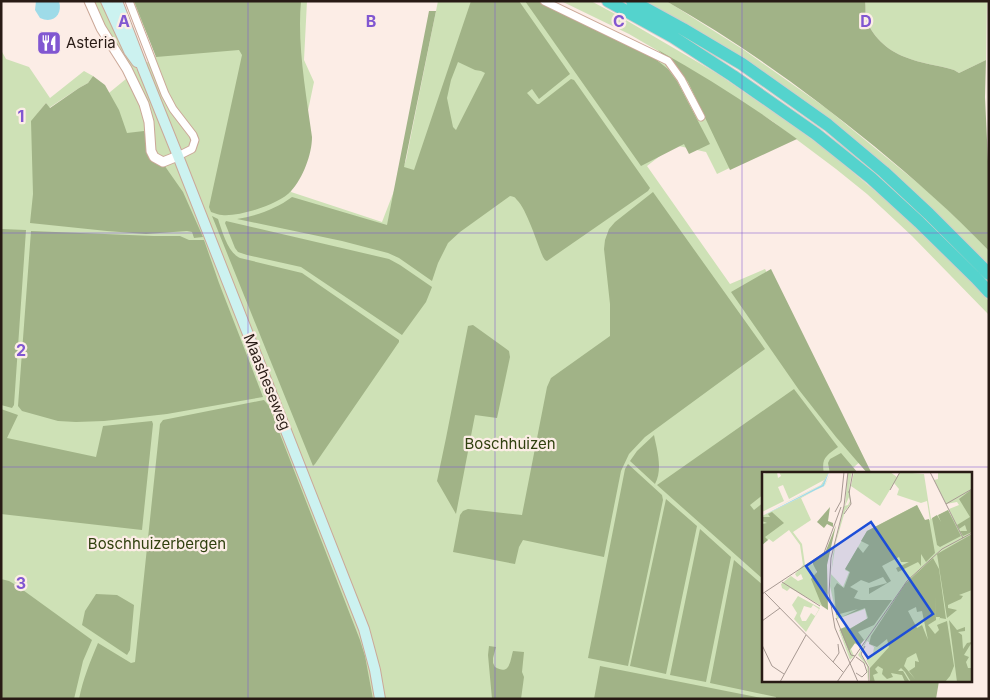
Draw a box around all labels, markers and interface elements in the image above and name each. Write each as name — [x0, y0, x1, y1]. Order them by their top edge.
text: A — [118, 11, 130, 31]
text: B — [366, 11, 376, 31]
text: C — [613, 11, 625, 31]
text: D — [860, 11, 872, 31]
restaurant icon: Asteria — [36, 30, 62, 56]
place label: Asteria — [66, 33, 116, 52]
text: 1 — [18, 106, 24, 126]
street label: Maasheseweg — [239, 331, 295, 433]
text: 2 — [16, 340, 26, 360]
park label: Boschhuizen — [464, 434, 556, 453]
inset map — [762, 472, 972, 682]
park label: Boschhuizerbergen — [88, 534, 226, 553]
text: 3 — [16, 573, 26, 593]

